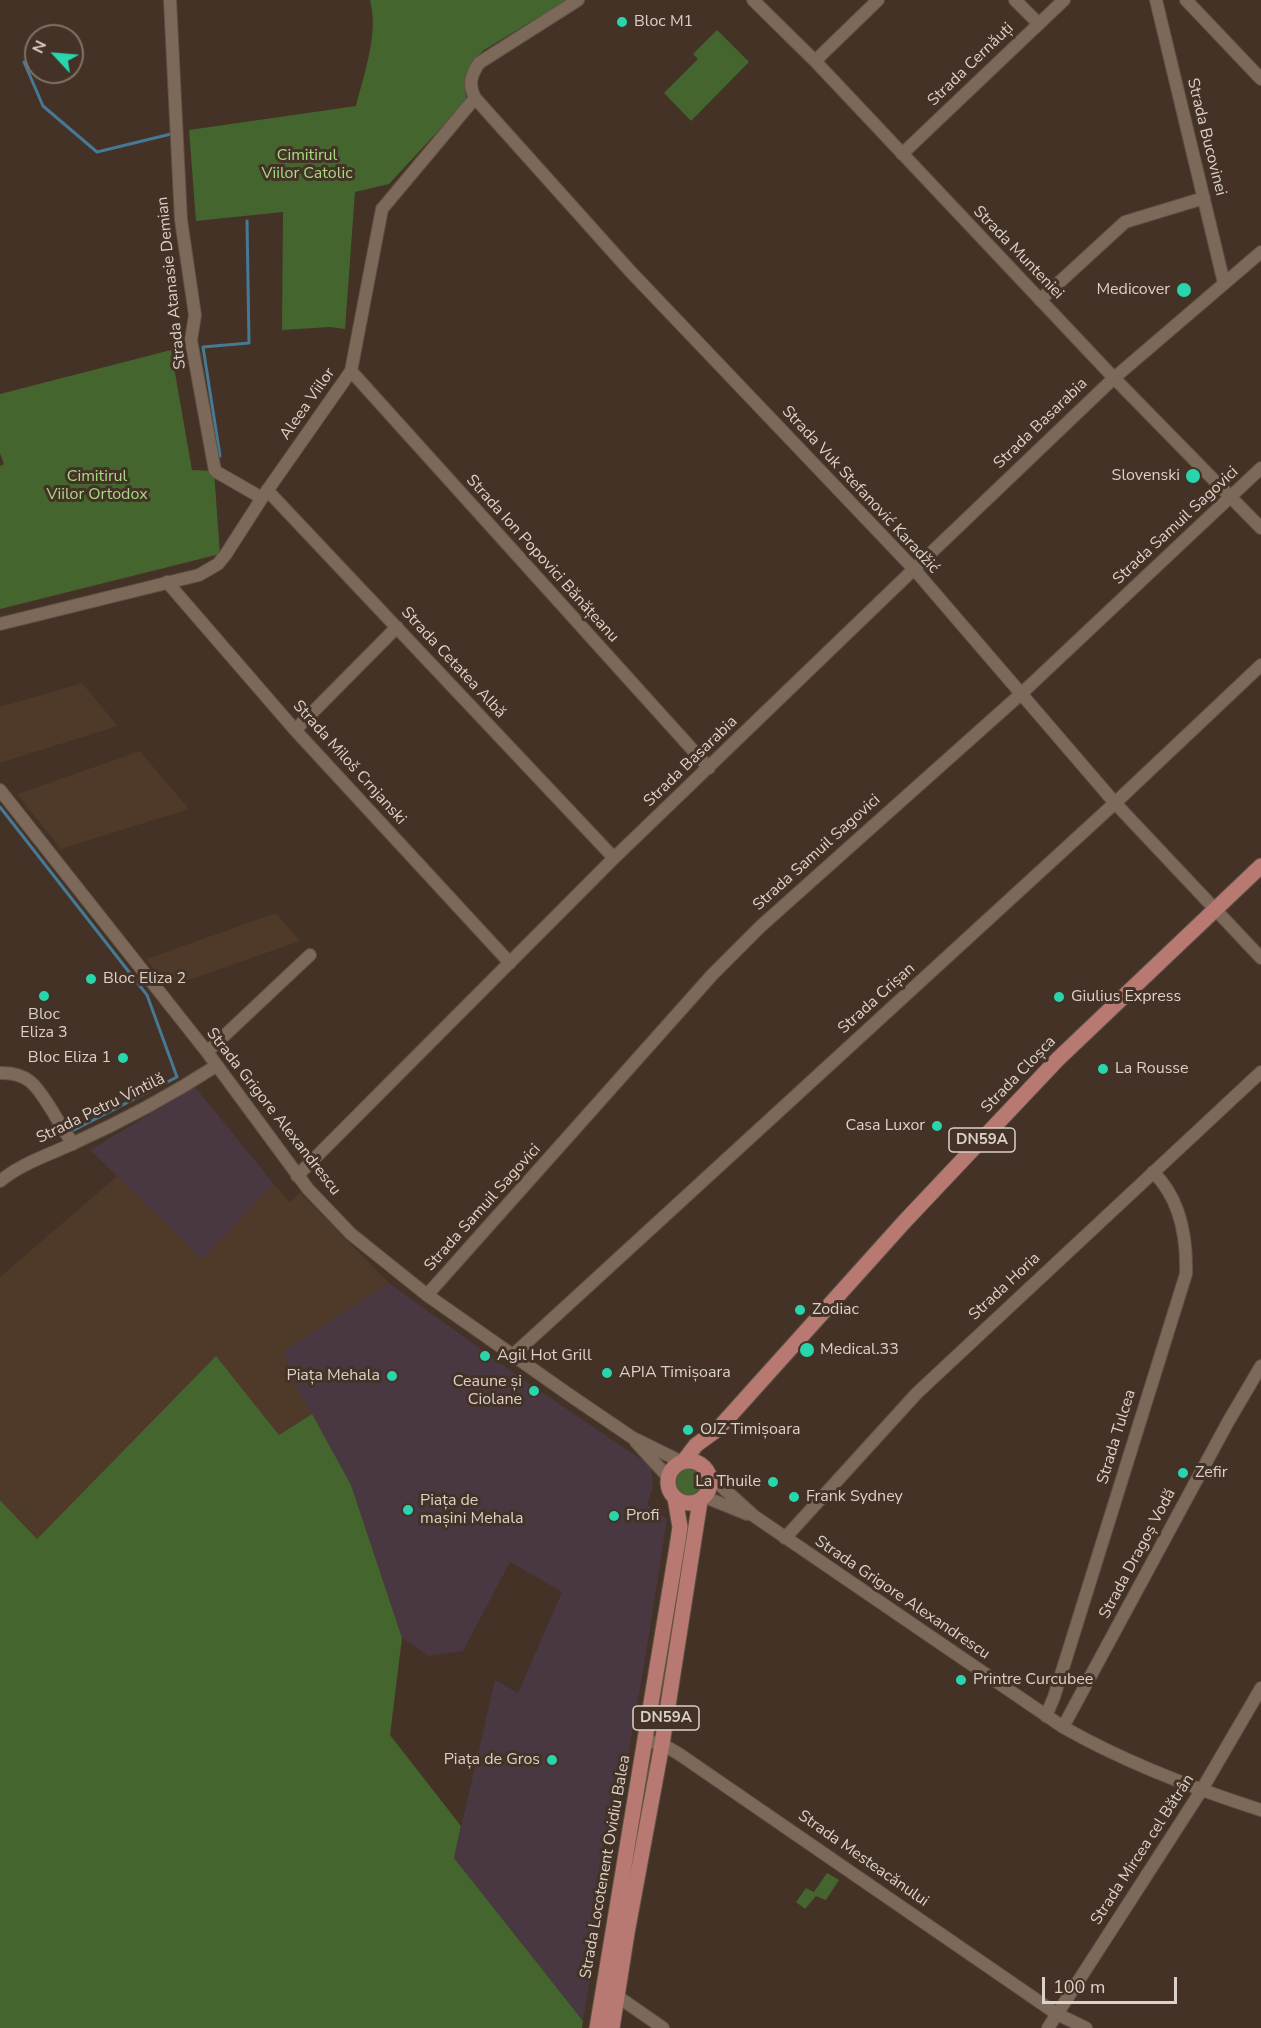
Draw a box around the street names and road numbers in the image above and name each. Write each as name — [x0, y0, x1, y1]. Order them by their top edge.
street label: Strada Cernăuți — [924, 19, 1018, 111]
street label: Strada Bucovinei — [1182, 76, 1230, 198]
street label: Strada Atanasie Demian — [153, 195, 191, 371]
street label: Strada Munteniei — [969, 202, 1067, 304]
street label: Aleea Viilor — [276, 364, 340, 444]
street label: Strada Basarabia — [990, 375, 1092, 473]
street label: Strada Vuk Stefanović Karadžić — [777, 402, 943, 578]
street label: Strada Samuil Sagovici — [1109, 463, 1243, 589]
street label: Strada Ion Popovici Bănățeanu — [462, 471, 622, 647]
street label: Strada Cetatea Albă — [397, 603, 509, 723]
street label: Strada Miloš Crnjanski — [288, 697, 410, 829]
street label: Strada Basarabia — [640, 713, 742, 811]
street label: Strada Samuil Sagovici — [749, 791, 885, 915]
street label: Strada Crișan — [835, 959, 919, 1039]
street label: Strada Grigore Alexandrescu — [202, 1024, 344, 1200]
street label: Strada Cloșca — [978, 1033, 1060, 1117]
street label: Strada Petru Vintilă — [34, 1070, 168, 1148]
road number: DN59A — [949, 1128, 1015, 1152]
street label: Strada Samuil Sagovici — [421, 1140, 545, 1276]
street label: Strada Horia — [965, 1249, 1045, 1325]
street label: Strada Tulcea — [1094, 1387, 1140, 1487]
street label: Strada Dragoș Vodă — [1096, 1486, 1180, 1622]
street label: Strada Grigore Alexandrescu — [811, 1532, 993, 1664]
road number: DN59A — [633, 1706, 699, 1730]
street label: Strada Locotenent Ovidiu Balea — [577, 1754, 635, 1980]
street label: Strada Mircea cel Bătrân — [1087, 1771, 1199, 1929]
street label: Strada Mesteacănului — [794, 1807, 932, 1911]

